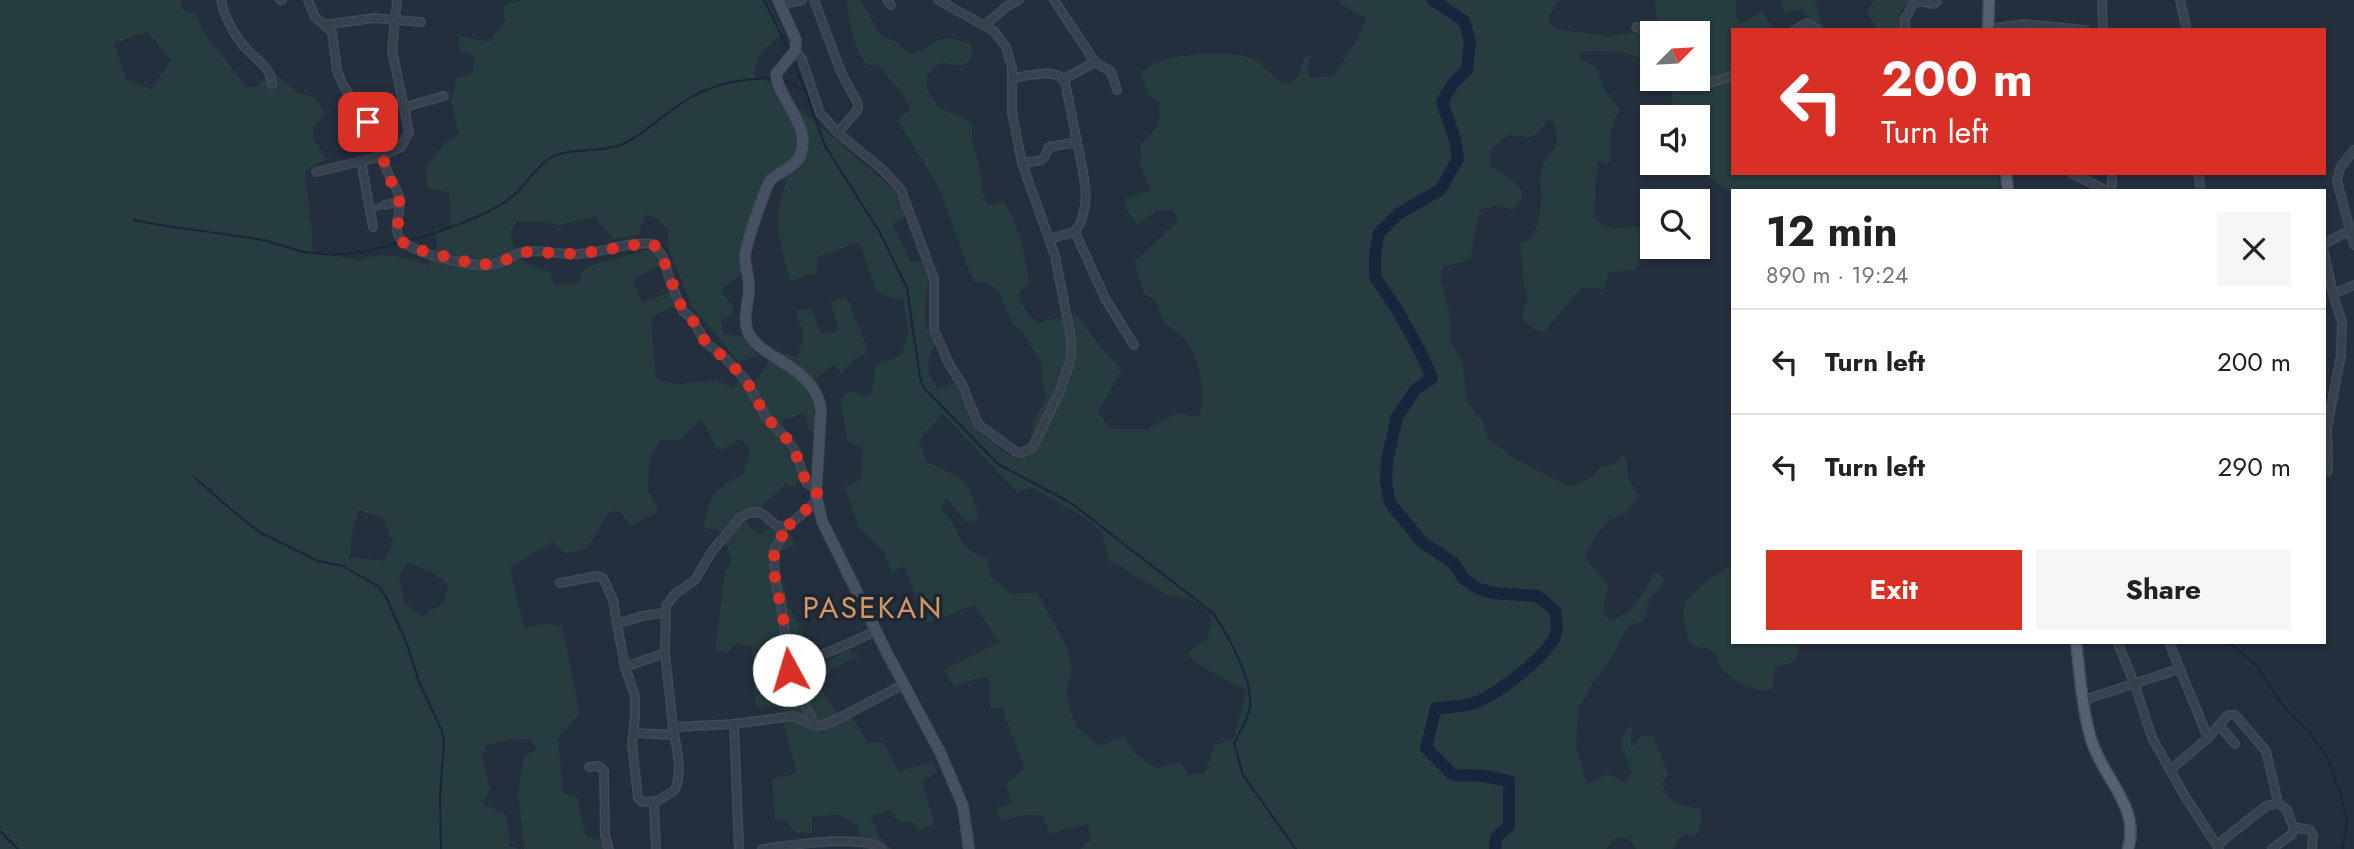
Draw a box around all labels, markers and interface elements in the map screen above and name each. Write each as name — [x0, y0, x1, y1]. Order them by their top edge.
north arrow — [1640, 21, 1710, 91]
map controls — [1640, 21, 1710, 259]
text: 200 m — [1881, 44, 2033, 114]
icon: left — [1766, 56, 1857, 147]
pin — [338, 92, 398, 152]
icon: arrive — [349, 103, 387, 141]
button: sound — [1640, 105, 1710, 175]
text: Turn left — [1881, 109, 1988, 155]
button: search — [1640, 189, 1710, 259]
text: 12 min — [1766, 201, 1898, 262]
button: close — [2217, 212, 2291, 286]
text: 890 m · 19:24 — [1766, 258, 1908, 292]
icon: left — [1766, 343, 1804, 381]
text: Turn left — [1825, 343, 1925, 381]
text: 200 m — [2217, 343, 2291, 381]
icon: left — [1766, 448, 1804, 486]
text: Turn left — [1825, 448, 1925, 486]
text: 290 m — [2218, 448, 2291, 486]
button: Exit — [1766, 550, 2022, 630]
button: Share — [2036, 550, 2291, 630]
district label: PASEKAN — [802, 586, 944, 629]
position arrow — [752, 633, 826, 707]

